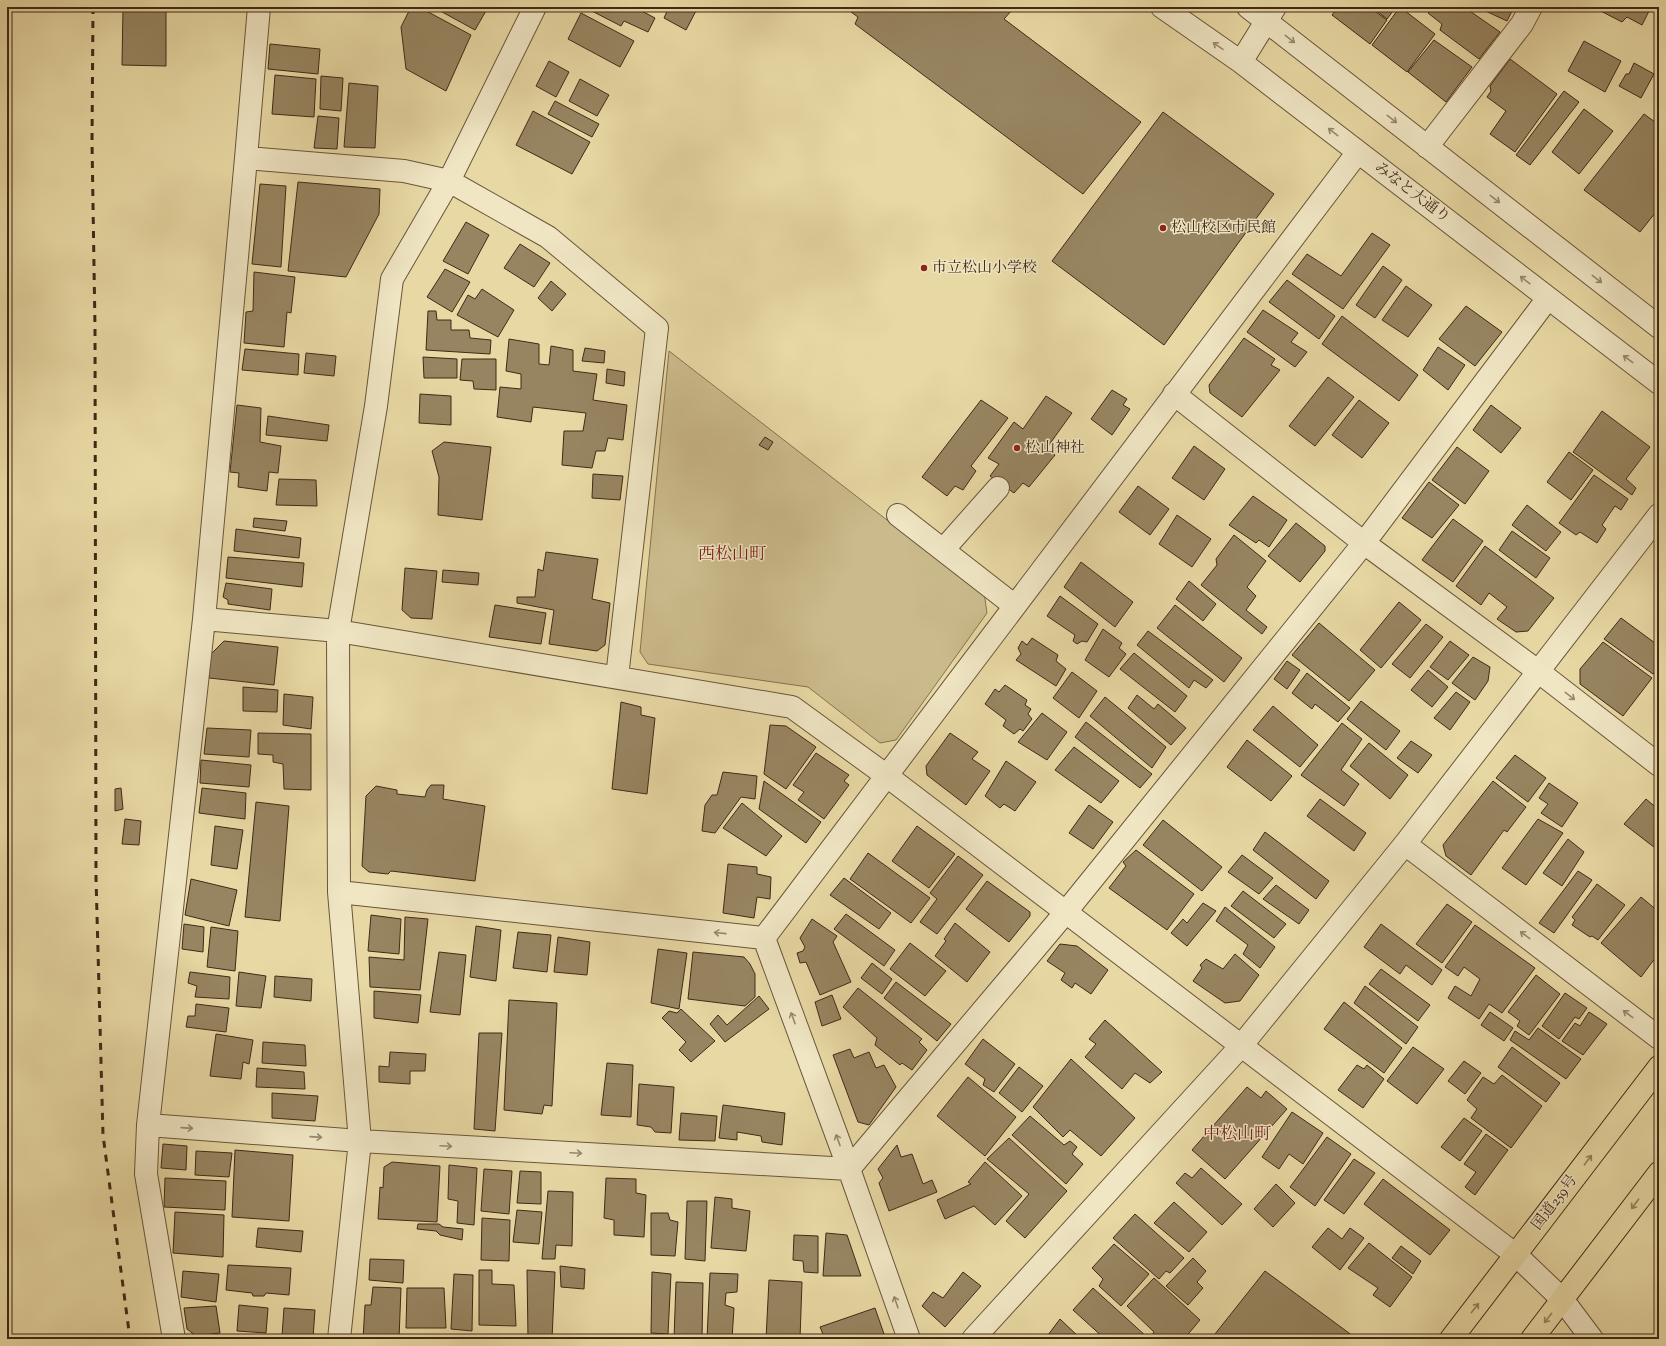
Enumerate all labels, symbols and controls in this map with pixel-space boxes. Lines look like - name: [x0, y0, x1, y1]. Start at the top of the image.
- one-way arrow: [1285, 35, 1296, 43]
- one-way arrow: [1213, 42, 1224, 50]
- one-way arrow: [1387, 115, 1398, 124]
- one-way arrow: [1328, 128, 1339, 137]
- street label: みなと大通り: [1370, 158, 1454, 228]
- one-way arrow: [1489, 195, 1500, 204]
- place label: 松山校区市民館: [1171, 218, 1276, 239]
- marker: 松山校区市民館: [1158, 223, 1168, 233]
- place label: 市立松山小学校: [932, 258, 1037, 279]
- marker: 市立松山小学校: [919, 263, 929, 273]
- one-way arrow: [1592, 275, 1603, 283]
- one-way arrow: [1519, 276, 1530, 284]
- one-way arrow: [1623, 355, 1634, 363]
- place label: 松山神社: [1025, 438, 1085, 459]
- marker: 松山神社: [1012, 443, 1022, 453]
- district label: 西松山町: [698, 543, 766, 567]
- one-way arrow: [1564, 692, 1575, 700]
- one-way arrow: [714, 929, 727, 937]
- one-way arrow: [1519, 931, 1530, 940]
- one-way arrow: [1623, 1010, 1634, 1019]
- one-way arrow: [789, 1013, 797, 1025]
- district label: 中松山町: [1203, 1123, 1271, 1147]
- one-way arrow: [180, 1124, 193, 1131]
- one-way arrow: [309, 1134, 322, 1141]
- one-way arrow: [834, 1135, 842, 1147]
- one-way arrow: [439, 1142, 452, 1149]
- one-way arrow: [569, 1150, 582, 1157]
- one-way arrow: [1584, 1155, 1592, 1166]
- street label: 国道259号: [1527, 1171, 1583, 1235]
- one-way arrow: [1631, 1198, 1640, 1209]
- one-way arrow: [892, 1296, 899, 1309]
- one-way arrow: [1471, 1303, 1480, 1314]
- one-way arrow: [1543, 1312, 1552, 1323]

